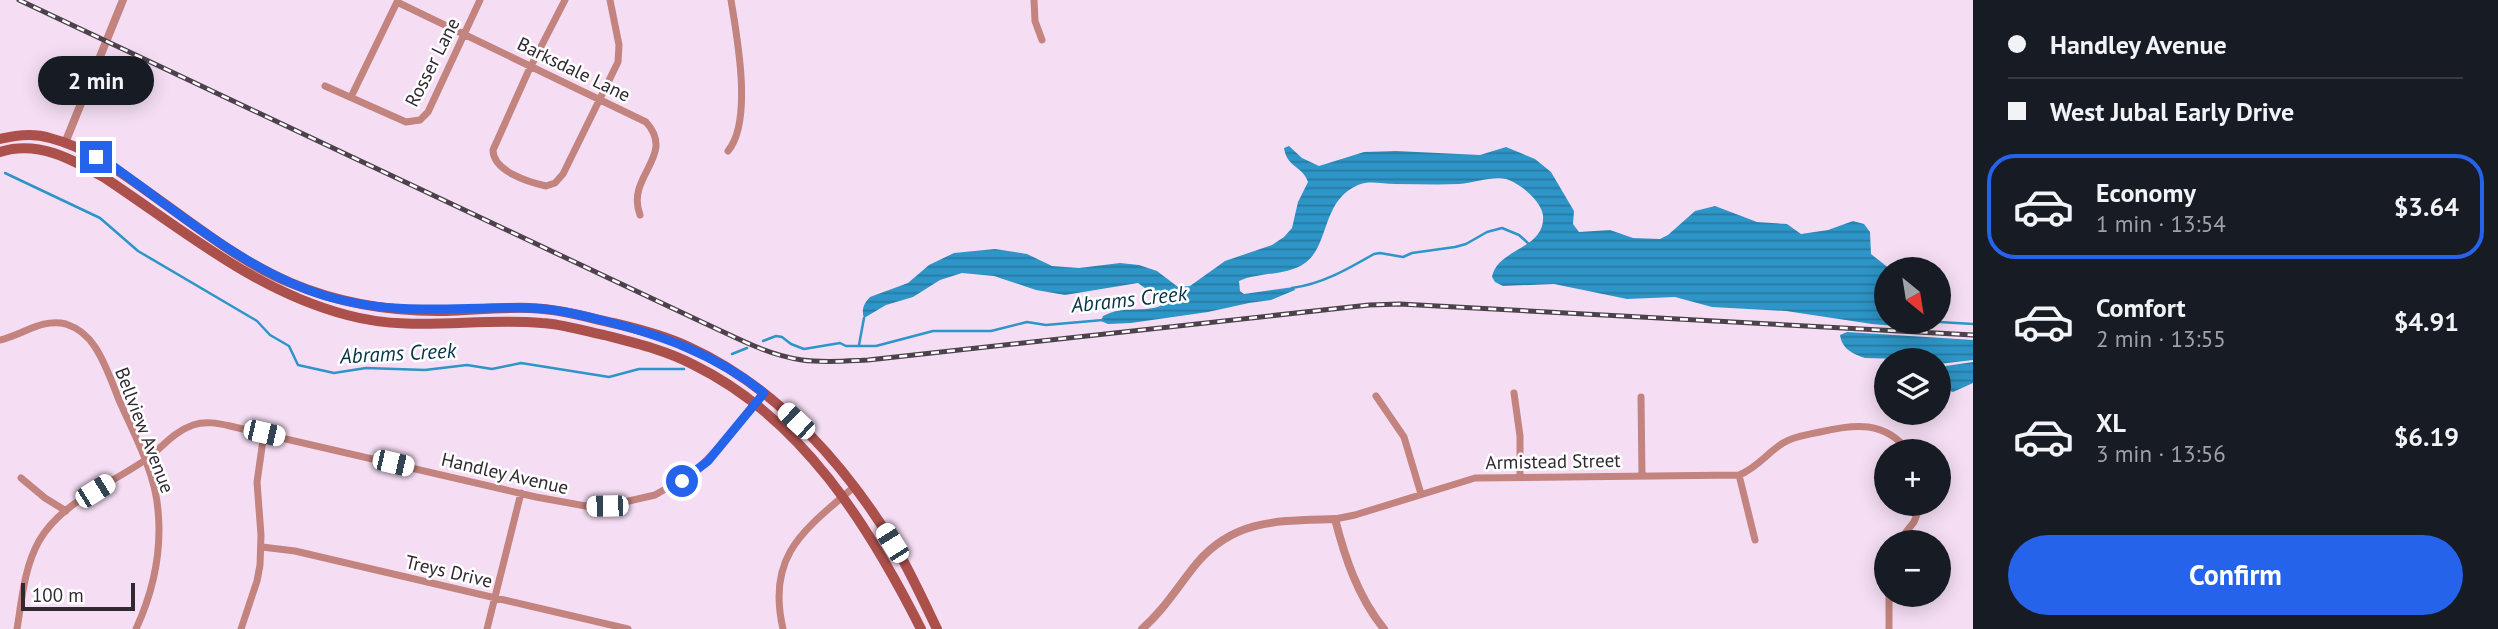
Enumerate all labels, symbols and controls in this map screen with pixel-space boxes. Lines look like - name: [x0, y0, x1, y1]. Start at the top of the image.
- street label: Rosser Lane: [399, 13, 465, 111]
- text: Handley Avenue: [2050, 28, 2227, 61]
- street label: Barksdale Lane: [513, 31, 635, 107]
- callout: 2 min: [38, 55, 154, 104]
- text: 2 min: [68, 66, 124, 95]
- text: West Jubal Early Drive: [2050, 95, 2294, 128]
- route end: [80, 141, 112, 173]
- icon: car: [2012, 175, 2075, 238]
- text: Economy: [2096, 176, 2196, 209]
- text: $3.64: [2394, 190, 2459, 223]
- text: 1 min · 13:54: [2096, 209, 2226, 238]
- north arrow: [1874, 257, 1951, 334]
- map controls: [1874, 257, 1951, 607]
- water label: Abrams Creek: [1069, 279, 1190, 319]
- icon: car: [2012, 290, 2075, 353]
- text: Comfort: [2096, 291, 2186, 324]
- text: $4.91: [2394, 305, 2459, 338]
- text: 2 min · 13:55: [2096, 324, 2226, 353]
- water label: Abrams Creek: [338, 336, 458, 370]
- button: layers: [1874, 348, 1951, 425]
- street label: Bellview Avenue: [110, 364, 180, 496]
- car: [774, 399, 819, 443]
- icon: car: [2012, 405, 2075, 468]
- text: XL: [2096, 406, 2126, 439]
- car: [242, 418, 287, 448]
- text: $6.19: [2394, 420, 2459, 453]
- button: +: [1874, 439, 1951, 516]
- text: 3 min · 13:56: [2096, 439, 2226, 468]
- street label: Handley Avenue: [439, 447, 571, 499]
- car: [371, 448, 416, 478]
- street label: Armistead Street: [1485, 448, 1621, 474]
- route start: [666, 465, 698, 497]
- car: [72, 471, 119, 511]
- car: [586, 495, 629, 517]
- car: [872, 520, 913, 566]
- button: −: [1874, 530, 1951, 607]
- button: Confirm: [2008, 535, 2463, 615]
- street label: Treys Drive: [403, 549, 495, 593]
- scale bar: [21, 580, 135, 612]
- text: 100 m: [32, 583, 84, 607]

